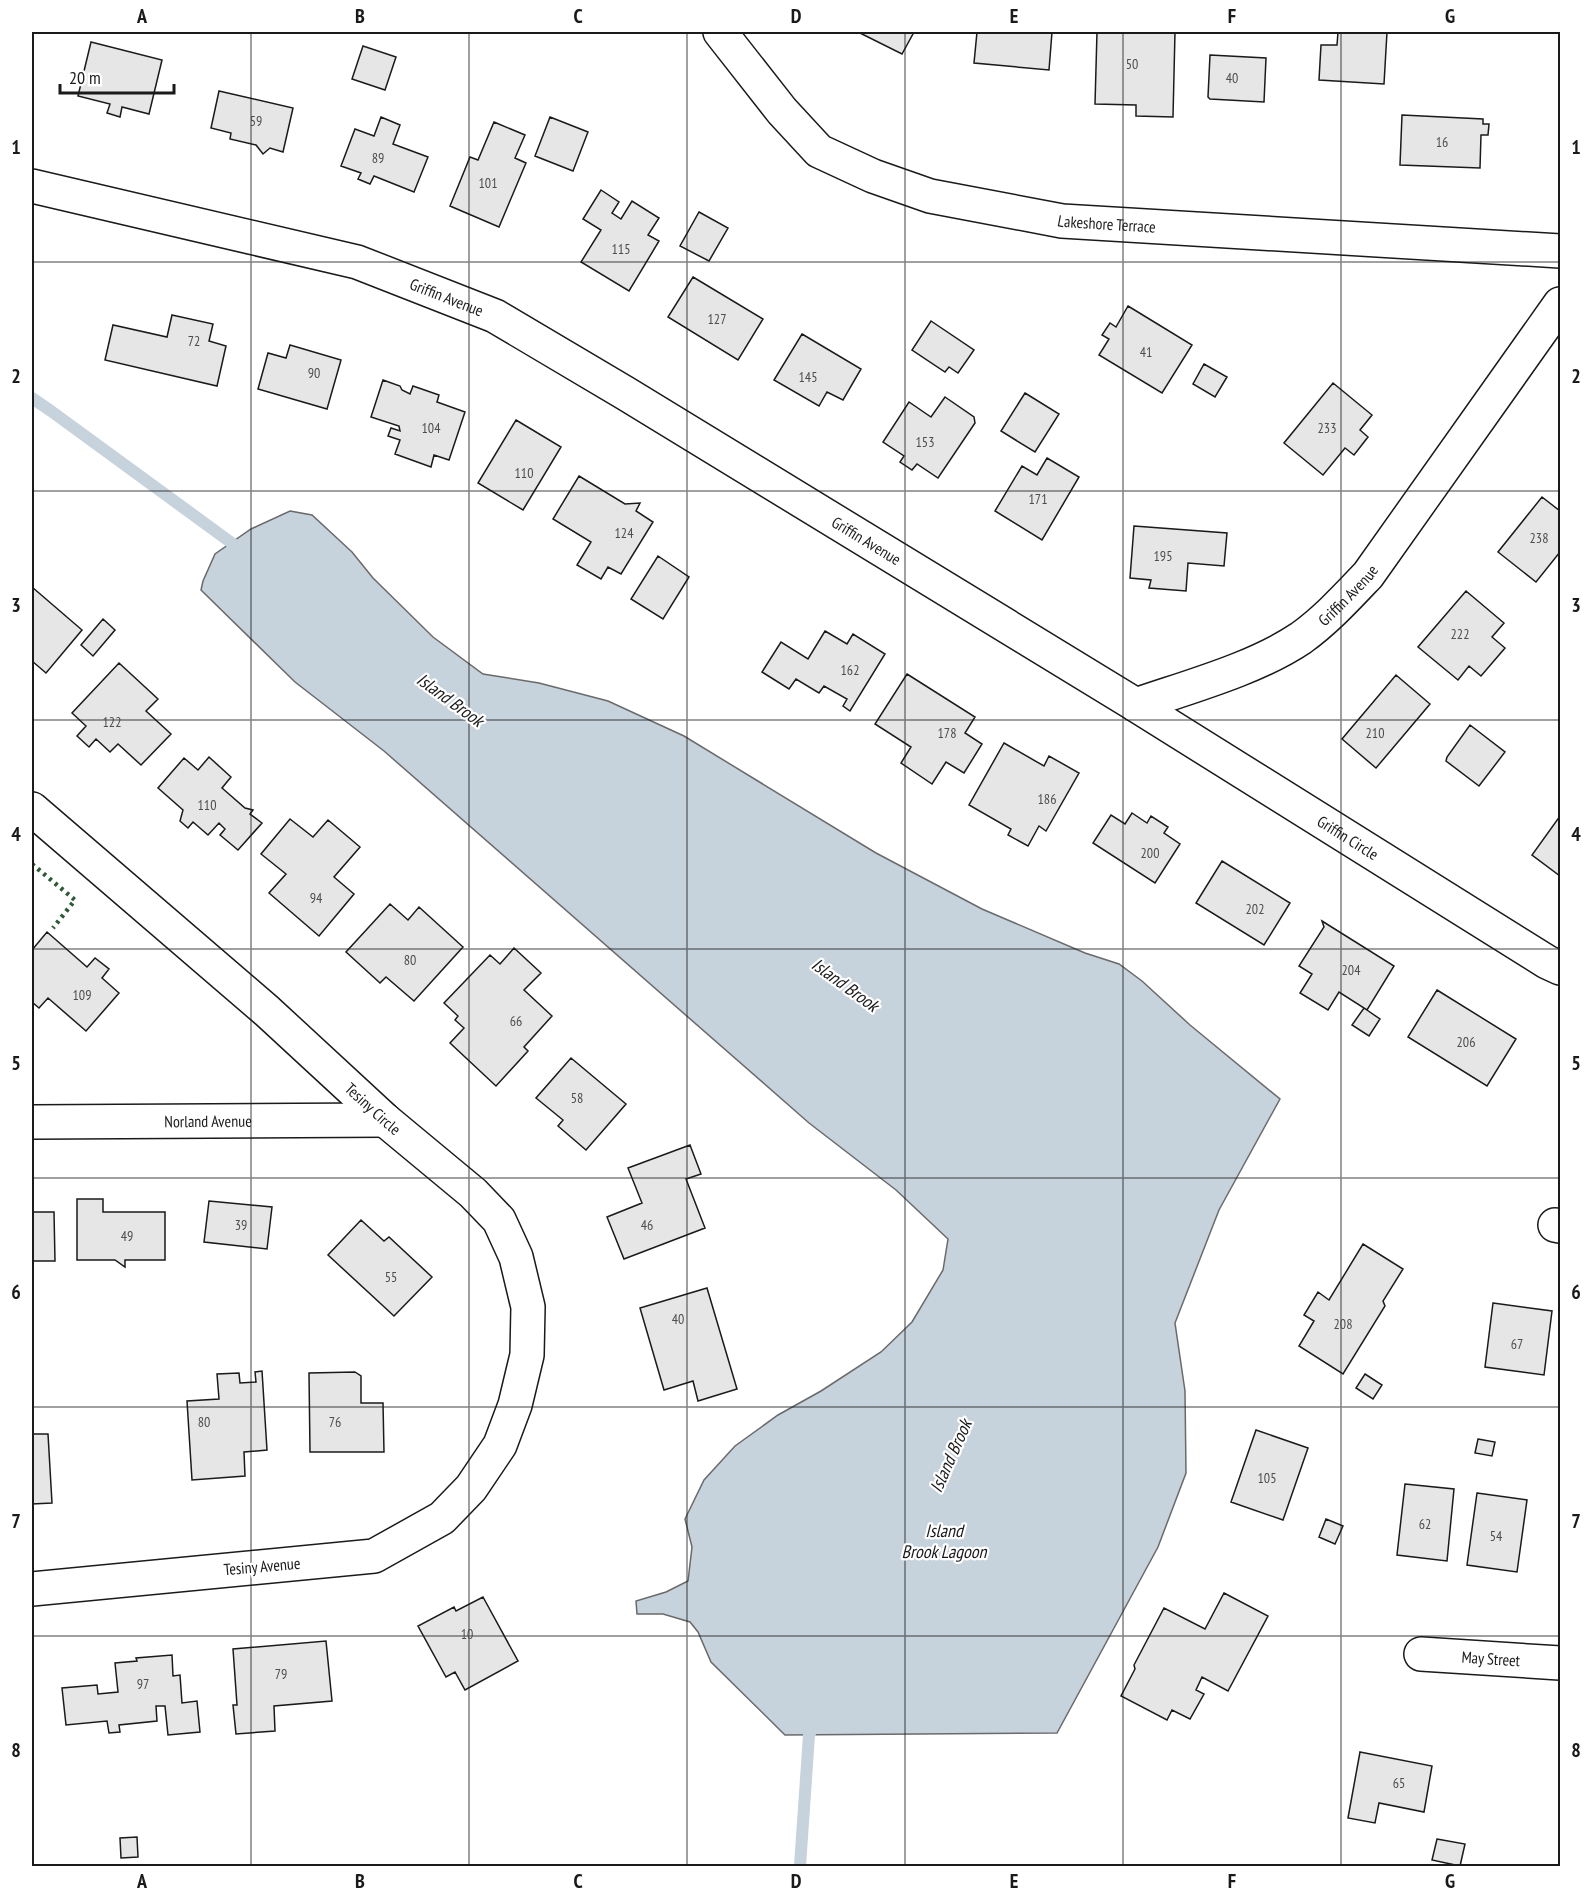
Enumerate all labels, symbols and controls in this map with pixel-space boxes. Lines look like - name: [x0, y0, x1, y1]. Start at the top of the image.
- text: A: [136, 3, 148, 29]
- text: B: [355, 3, 365, 29]
- text: C: [573, 3, 583, 29]
- text: D: [791, 3, 802, 29]
- text: E: [1010, 3, 1018, 29]
- text: F: [1228, 3, 1236, 29]
- text: G: [1445, 3, 1455, 29]
- house number: 50: [1126, 55, 1138, 73]
- scale bar: [60, 57, 174, 95]
- text: 20 m: [69, 66, 101, 89]
- house number: 40: [1226, 69, 1238, 87]
- house number: 59: [250, 112, 262, 130]
- house number: 16: [1436, 133, 1448, 151]
- text: 1: [11, 134, 21, 160]
- text: 1: [1571, 134, 1581, 160]
- house number: 89: [372, 149, 384, 167]
- house number: 101: [479, 174, 497, 192]
- street label: Lakeshore Terrace: [1056, 210, 1156, 237]
- house number: 115: [612, 240, 630, 258]
- street label: Griffin Avenue: [407, 274, 486, 320]
- house number: 127: [708, 310, 726, 328]
- house number: 72: [188, 332, 200, 350]
- house number: 41: [1140, 343, 1152, 361]
- text: 2: [11, 363, 21, 389]
- text: 2: [1571, 363, 1581, 389]
- house number: 90: [308, 364, 320, 382]
- house number: 145: [799, 368, 817, 386]
- house number: 104: [422, 419, 441, 437]
- house number: 233: [1318, 419, 1336, 437]
- house number: 153: [916, 433, 934, 451]
- house number: 110: [515, 464, 533, 482]
- house number: 171: [1029, 490, 1047, 508]
- street label: Griffin Avenue: [828, 512, 905, 569]
- house number: 124: [615, 524, 634, 542]
- house number: 238: [1530, 529, 1548, 547]
- house number: 195: [1154, 547, 1172, 565]
- street label: Griffin Avenue: [1314, 561, 1382, 630]
- text: 3: [11, 592, 21, 618]
- text: 3: [1571, 592, 1581, 618]
- house number: 222: [1451, 625, 1469, 643]
- house number: 162: [841, 661, 859, 679]
- water label: Island Brook: [412, 668, 490, 733]
- house number: 122: [103, 713, 121, 731]
- house number: 178: [938, 724, 956, 742]
- house number: 210: [1366, 724, 1384, 742]
- house number: 186: [1038, 790, 1056, 808]
- house number: 110: [198, 796, 216, 814]
- street label: Griffin Circle: [1314, 811, 1382, 864]
- text: 4: [11, 821, 21, 847]
- text: 4: [1571, 821, 1581, 847]
- house number: 200: [1141, 844, 1159, 862]
- house number: 94: [310, 889, 323, 907]
- house number: 202: [1246, 900, 1264, 918]
- house number: 80: [404, 951, 416, 969]
- water label: Island Brook: [807, 953, 885, 1018]
- house number: 204: [1342, 961, 1361, 979]
- house number: 109: [73, 986, 91, 1004]
- house number: 66: [510, 1012, 522, 1030]
- house number: 206: [1457, 1033, 1475, 1051]
- text: 5: [11, 1050, 21, 1076]
- text: 5: [1571, 1050, 1581, 1076]
- street label: Tesiny Circle: [341, 1078, 405, 1139]
- house number: 58: [571, 1089, 583, 1107]
- street label: Norland Avenue: [164, 1111, 252, 1131]
- house number: 39: [235, 1216, 247, 1234]
- house number: 46: [641, 1216, 653, 1234]
- house number: 49: [121, 1227, 133, 1245]
- house number: 55: [385, 1268, 397, 1286]
- text: 6: [11, 1279, 21, 1305]
- text: 6: [1571, 1279, 1581, 1305]
- house number: 40: [672, 1310, 684, 1328]
- house number: 208: [1334, 1315, 1352, 1333]
- house number: 67: [1511, 1335, 1523, 1353]
- house number: 80: [198, 1413, 210, 1431]
- house number: 76: [329, 1413, 341, 1431]
- water label: Island Brook: [924, 1414, 978, 1496]
- house number: 105: [1258, 1469, 1276, 1487]
- text: 7: [11, 1508, 21, 1534]
- text: 7: [1571, 1508, 1581, 1534]
- house number: 62: [1419, 1515, 1431, 1533]
- water label: Island Brook Lagoon: [902, 1519, 988, 1563]
- house number: 54: [1490, 1527, 1503, 1545]
- street label: Tesiny Avenue: [223, 1553, 301, 1579]
- house number: 10: [461, 1625, 473, 1643]
- street label: May Street: [1461, 1647, 1521, 1670]
- house number: 79: [275, 1665, 287, 1683]
- house number: 97: [137, 1675, 149, 1693]
- text: 8: [11, 1737, 21, 1763]
- text: 8: [1571, 1737, 1581, 1763]
- house number: 65: [1393, 1774, 1405, 1792]
- text: A: [136, 1868, 148, 1894]
- text: B: [355, 1868, 365, 1894]
- text: C: [573, 1868, 583, 1894]
- text: D: [791, 1868, 802, 1894]
- text: E: [1010, 1868, 1018, 1894]
- text: F: [1228, 1868, 1236, 1894]
- text: G: [1445, 1868, 1455, 1894]

